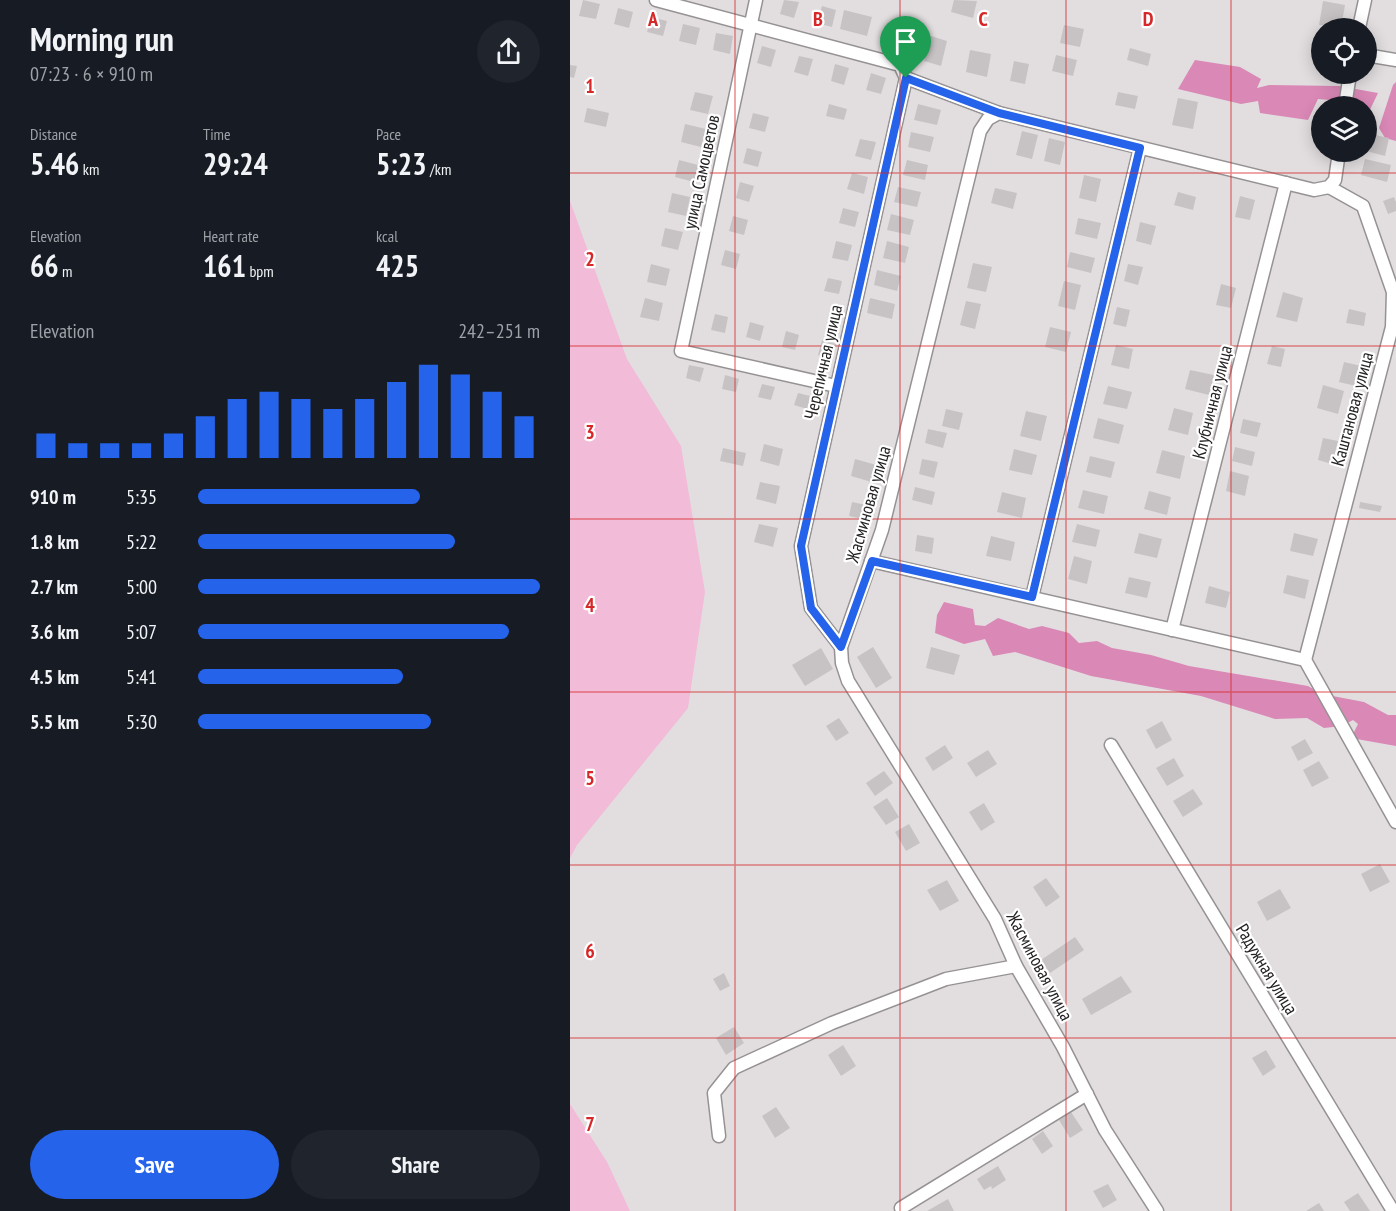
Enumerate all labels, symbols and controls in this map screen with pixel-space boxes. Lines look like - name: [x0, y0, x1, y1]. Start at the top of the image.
- text: A: [647, 6, 659, 32]
- text: B: [813, 6, 823, 32]
- text: C: [978, 6, 988, 32]
- text: D: [1143, 6, 1154, 32]
- pin: [880, 16, 931, 78]
- text: Morning run: [30, 17, 174, 60]
- map controls: [1311, 18, 1377, 162]
- button: locate: [1311, 18, 1377, 84]
- button: share: [477, 20, 540, 83]
- icon: arrive: [889, 25, 922, 58]
- text: 07:23 · 6 × 910 m: [30, 61, 153, 87]
- text: 1: [585, 73, 595, 99]
- button: layers: [1311, 96, 1377, 162]
- street label: улица Самоцветов: [678, 113, 724, 231]
- text: Distance: [30, 124, 77, 144]
- text: Time: [203, 124, 231, 144]
- text: Pace: [376, 124, 401, 144]
- text: 5.46: [30, 144, 79, 183]
- text: 29:24: [203, 144, 268, 183]
- text: 5:23: [376, 144, 427, 183]
- text: km: [79, 159, 99, 179]
- text: /km: [427, 159, 451, 179]
- text: Elevation: [30, 226, 81, 246]
- text: Heart rate: [203, 226, 259, 246]
- text: kcal: [376, 226, 398, 246]
- text: 66: [30, 246, 59, 285]
- text: 161: [203, 246, 246, 285]
- text: 425: [376, 246, 419, 285]
- text: 2: [585, 246, 595, 272]
- text: m: [59, 261, 73, 281]
- text: bpm: [246, 261, 274, 281]
- street label: Черепичная улица: [799, 302, 847, 422]
- text: Elevation: [30, 318, 94, 344]
- text: 242–251 m: [458, 318, 540, 344]
- street label: Клубничная улица: [1187, 343, 1237, 461]
- street label: Каштановая улица: [1326, 349, 1378, 469]
- text: 3: [585, 419, 595, 445]
- street label: Жасминовая улица: [840, 443, 896, 566]
- text: 910 m: [30, 484, 76, 510]
- text: 5:35: [126, 484, 157, 510]
- text: 1.8 km: [30, 529, 79, 555]
- text: 5:22: [126, 529, 157, 555]
- text: 2.7 km: [30, 574, 78, 600]
- text: 5:00: [126, 574, 157, 600]
- text: 4: [585, 592, 595, 618]
- text: 3.6 km: [30, 619, 79, 645]
- text: 5:07: [126, 619, 157, 645]
- text: 4.5 km: [30, 664, 79, 690]
- text: 5:41: [126, 664, 157, 690]
- text: 5.5 km: [30, 709, 79, 735]
- text: 5:30: [126, 709, 157, 735]
- text: 5: [585, 765, 595, 791]
- street label: Жасминовая улица: [1001, 907, 1078, 1025]
- street label: Радужная улица: [1231, 919, 1303, 1019]
- text: 6: [585, 938, 595, 964]
- text: 7: [585, 1111, 595, 1137]
- button: Save: [30, 1130, 279, 1199]
- button: Share: [291, 1130, 540, 1199]

